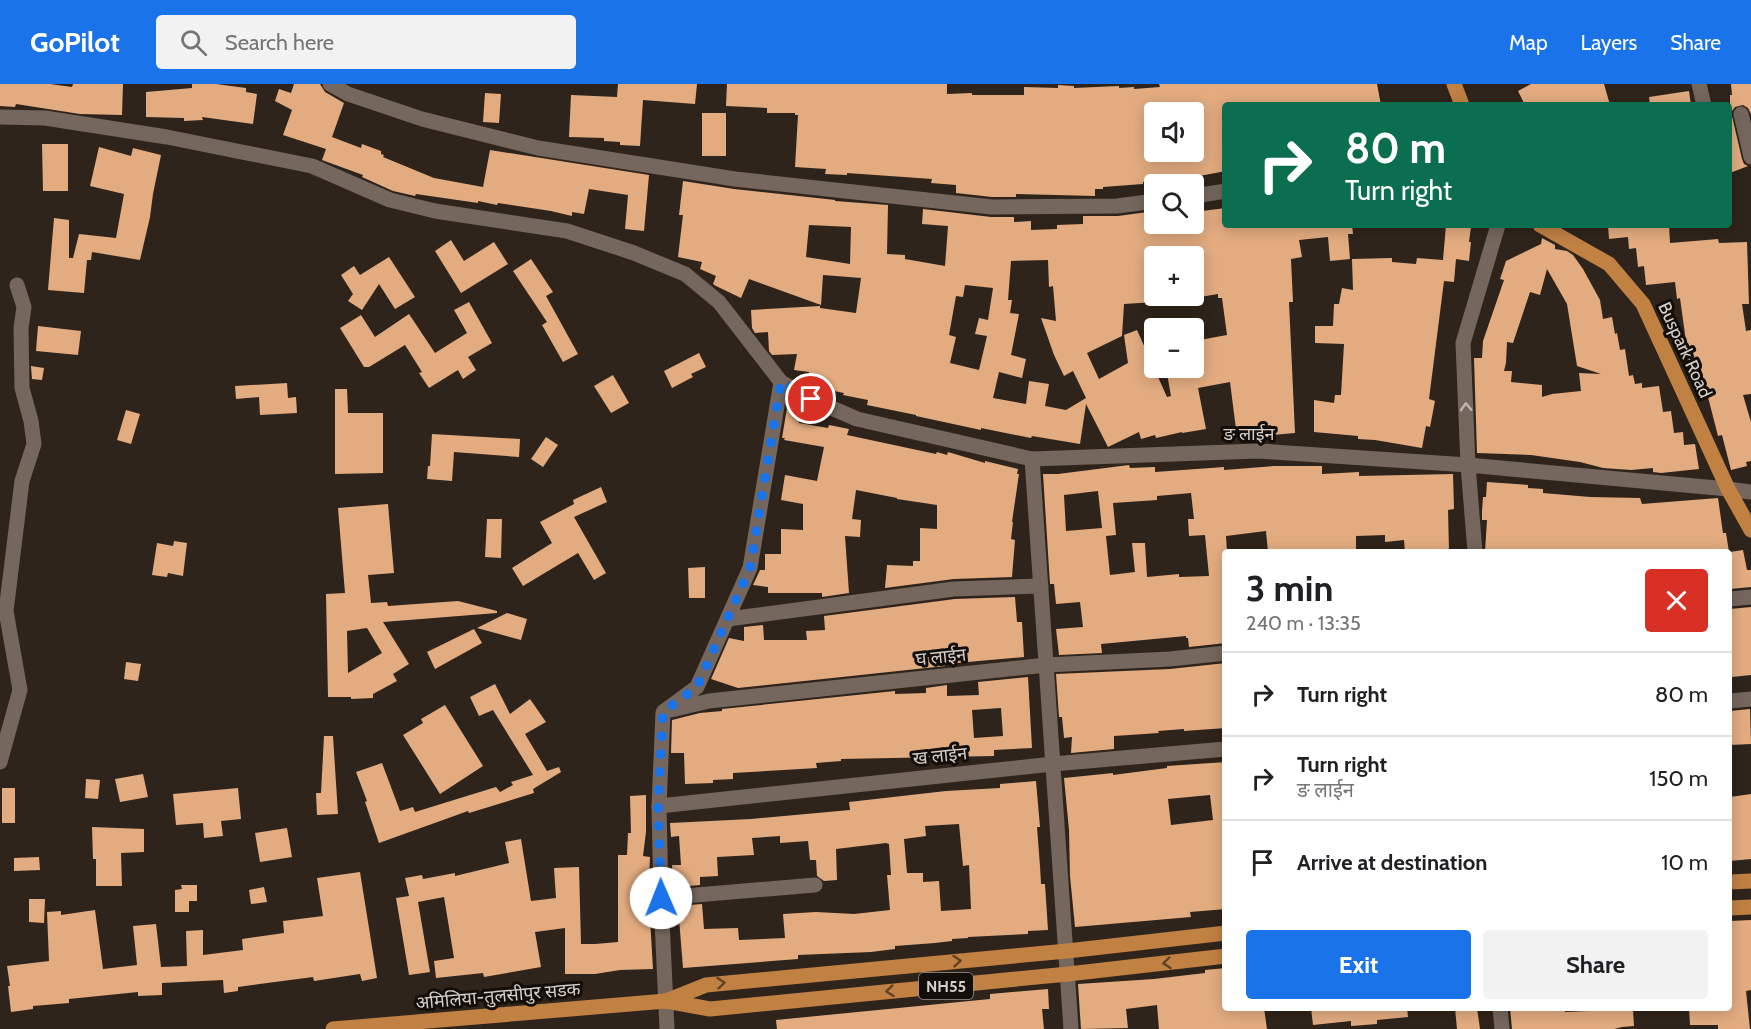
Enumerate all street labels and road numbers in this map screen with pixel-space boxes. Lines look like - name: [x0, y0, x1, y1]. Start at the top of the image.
- street label: Buspark Road: [1653, 299, 1717, 401]
- street label: ङ लाईन: [1222, 423, 1276, 445]
- street label: घ लाईन: [915, 643, 968, 671]
- street label: ख लाईन: [912, 742, 969, 770]
- road number: NH55: [919, 973, 973, 999]
- street label: अमिलिया-तुलसीपुर सडक: [415, 978, 583, 1015]

